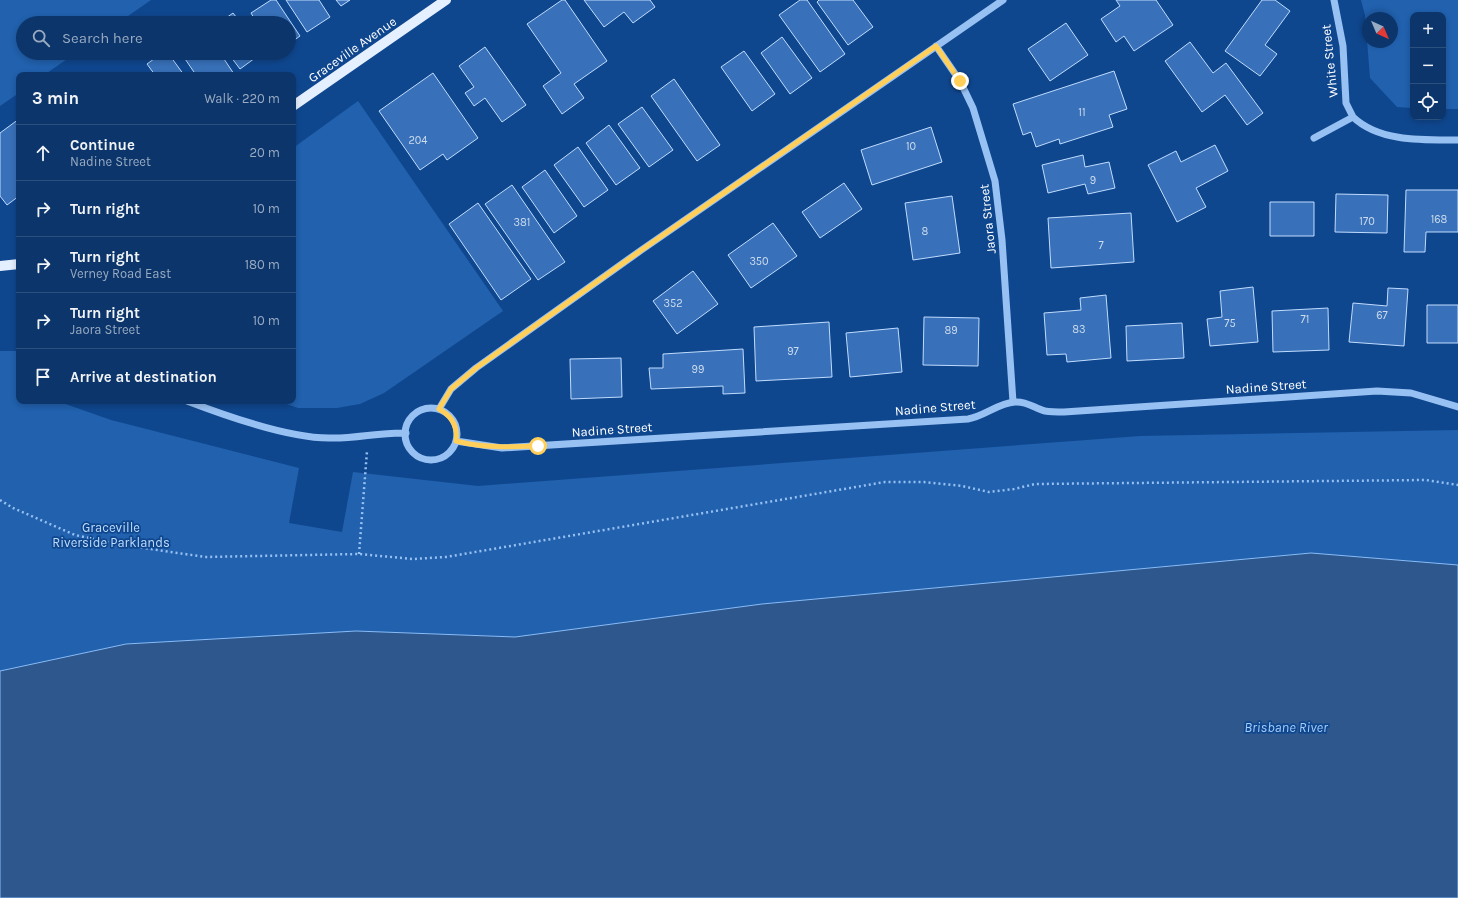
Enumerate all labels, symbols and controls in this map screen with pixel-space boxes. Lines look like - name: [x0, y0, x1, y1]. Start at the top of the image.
- north arrow: [1362, 12, 1398, 48]
- map controls: [1410, 12, 1446, 120]
- button: +: [1410, 12, 1446, 48]
- street label: Graceville Avenue: [305, 13, 399, 85]
- search box: [16, 16, 296, 60]
- street label: White Street: [1318, 23, 1341, 98]
- icon: search: [30, 27, 52, 49]
- text: Search here: [62, 29, 143, 47]
- button: −: [1410, 48, 1446, 84]
- route end: [951, 72, 969, 90]
- button: locate: [1410, 84, 1446, 120]
- text: 3 min: [32, 88, 79, 108]
- text: Walk · 220 m: [204, 91, 280, 106]
- house number: 11: [1078, 106, 1086, 119]
- house number: 204: [408, 134, 428, 147]
- text: Continue: [70, 136, 135, 154]
- house number: 10: [906, 140, 916, 153]
- icon: ahead: [32, 142, 54, 164]
- text: 20 m: [250, 145, 280, 160]
- text: Nadine Street: [70, 154, 151, 169]
- house number: 9: [1090, 174, 1096, 187]
- street label: Jaora Street: [976, 183, 999, 255]
- icon: right: [32, 198, 54, 220]
- text: Turn right: [70, 200, 140, 218]
- text: 10 m: [253, 201, 280, 216]
- house number: 168: [1431, 213, 1448, 226]
- house number: 170: [1359, 215, 1375, 228]
- house number: 381: [514, 216, 530, 229]
- house number: 8: [922, 225, 929, 238]
- house number: 7: [1098, 239, 1104, 252]
- text: Turn right: [70, 248, 140, 266]
- icon: right: [32, 254, 54, 276]
- house number: 350: [749, 255, 769, 268]
- text: 180 m: [245, 257, 280, 272]
- text: Verney Road East: [70, 266, 171, 281]
- house number: 352: [663, 297, 683, 310]
- text: Turn right: [70, 304, 140, 322]
- house number: 67: [1376, 309, 1388, 322]
- icon: right: [32, 310, 54, 332]
- text: 10 m: [253, 313, 280, 328]
- house number: 71: [1301, 313, 1309, 326]
- house number: 75: [1224, 317, 1236, 330]
- text: Jaora Street: [70, 322, 140, 337]
- house number: 83: [1072, 323, 1086, 336]
- house number: 89: [944, 324, 958, 337]
- house number: 97: [787, 345, 799, 358]
- house number: 99: [692, 363, 704, 376]
- icon: arrive: [32, 366, 54, 388]
- text: Arrive at destination: [70, 368, 217, 386]
- street label: Nadine Street: [1225, 376, 1307, 397]
- street label: Nadine Street: [894, 396, 976, 418]
- street label: Nadine Street: [571, 419, 653, 440]
- route start: [529, 437, 547, 455]
- park label: Graceville Riverside Parklands: [52, 520, 170, 550]
- water label: Brisbane River: [1244, 719, 1329, 736]

